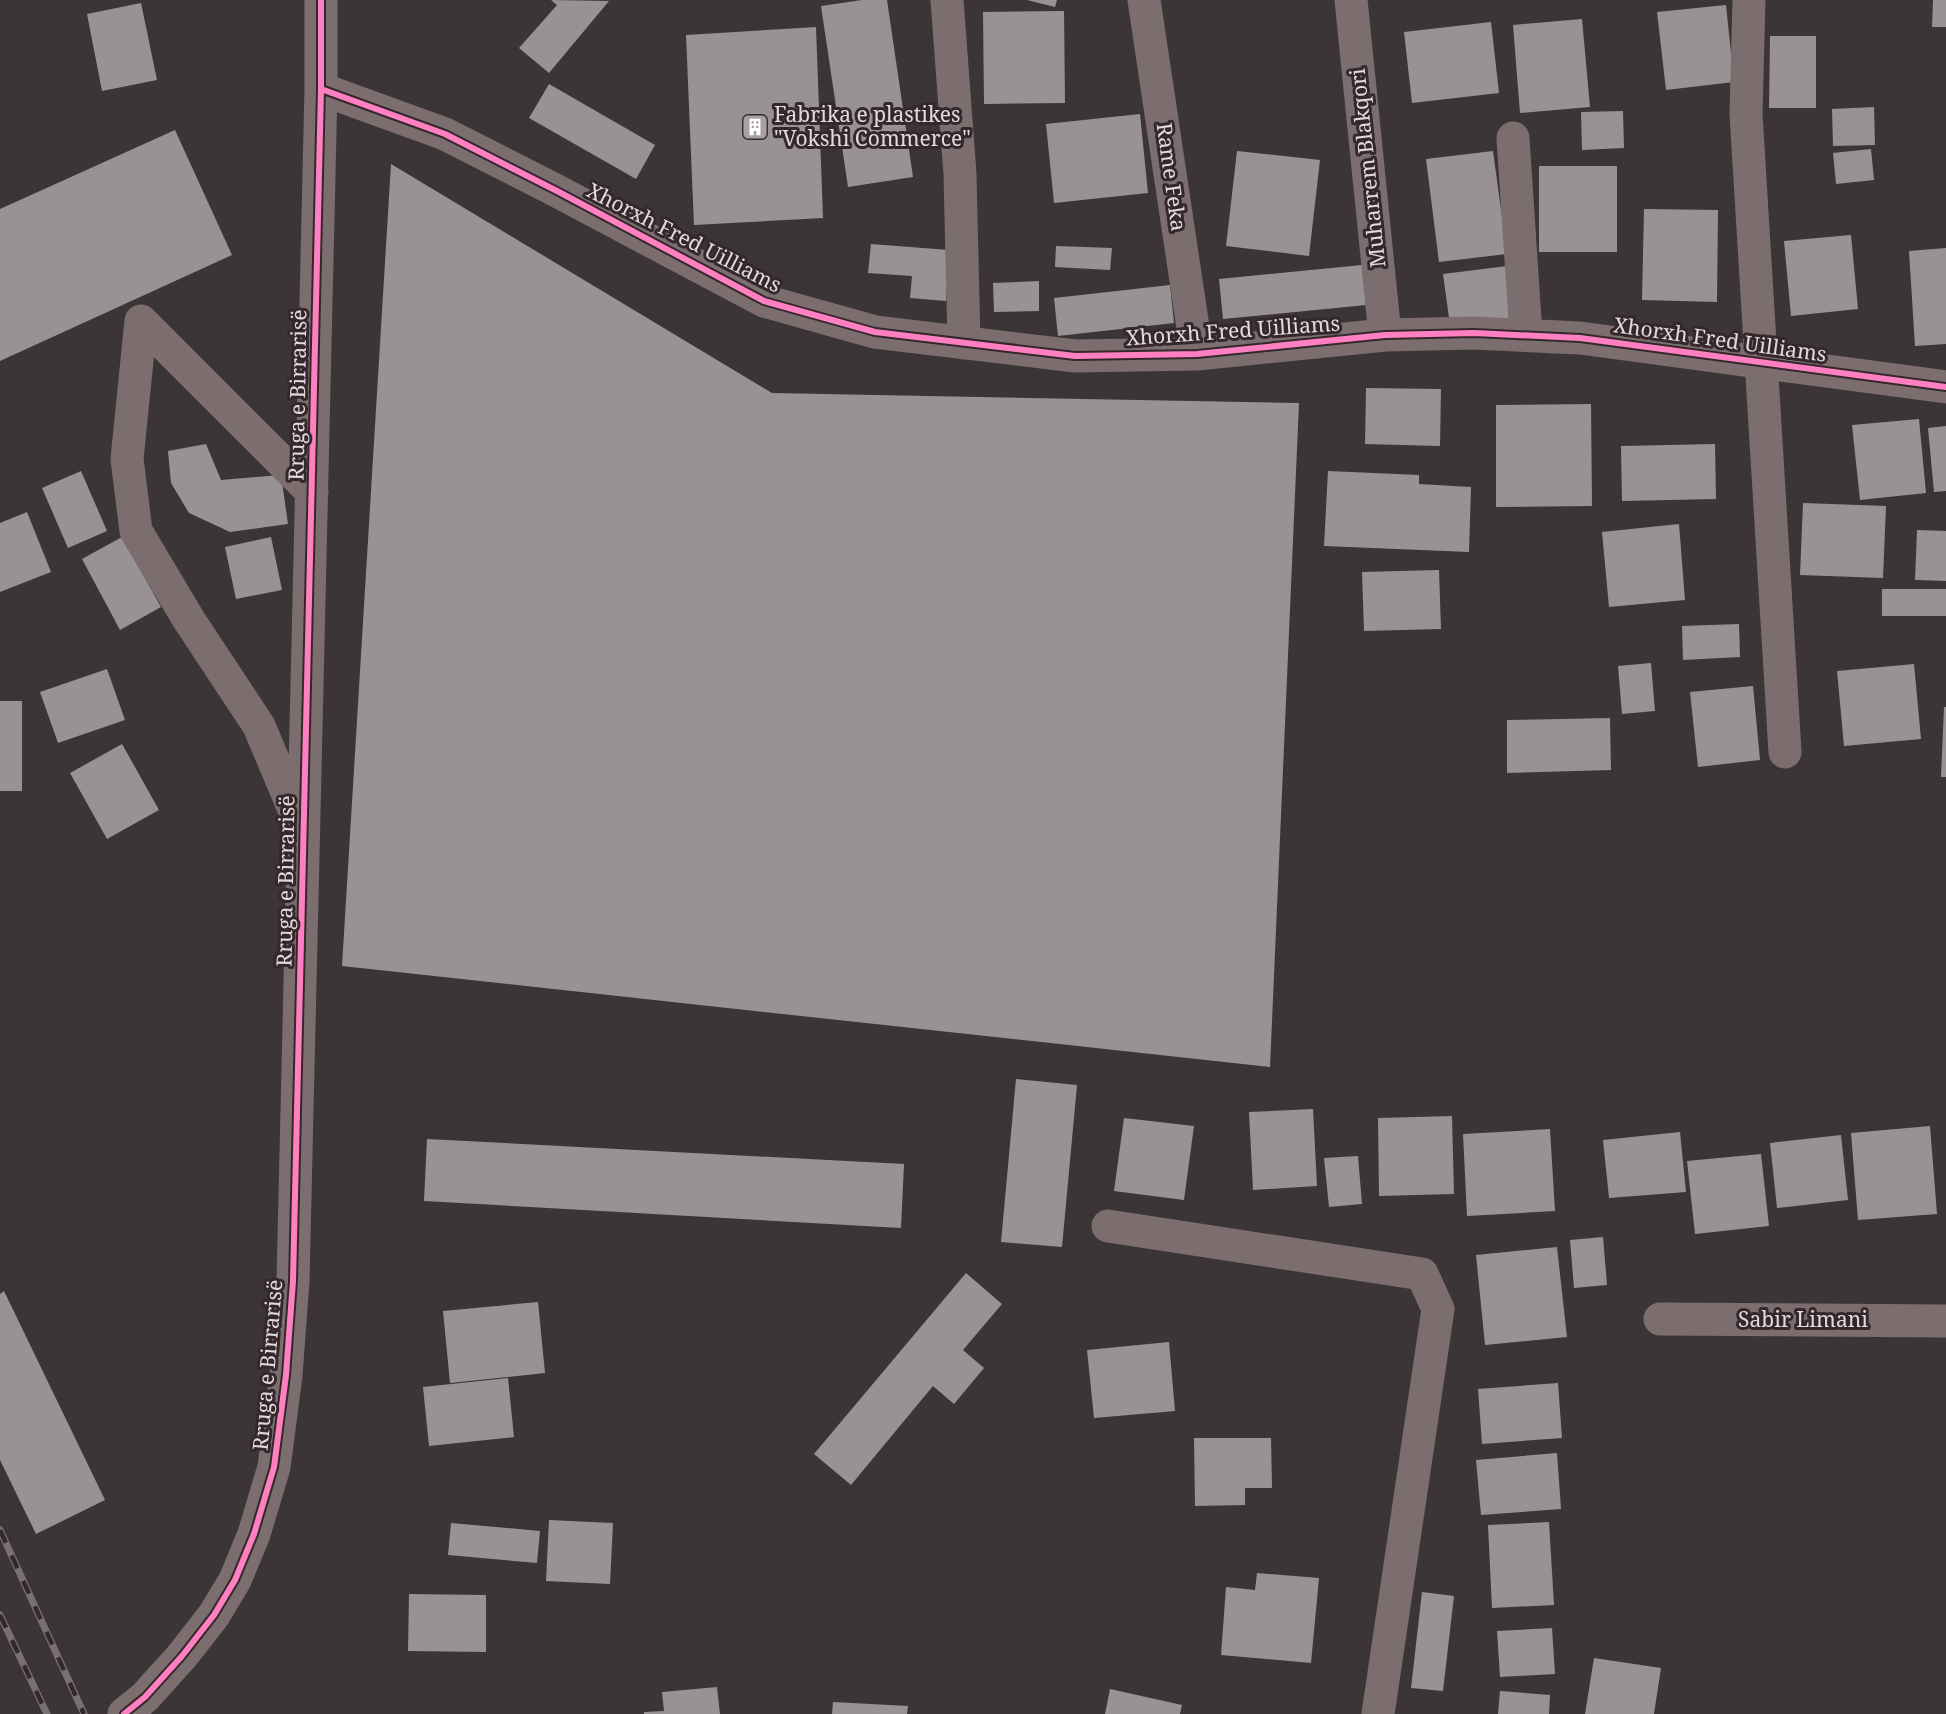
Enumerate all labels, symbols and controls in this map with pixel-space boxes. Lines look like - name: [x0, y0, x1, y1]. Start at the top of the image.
- street label: Muharrem Blakqori: [1343, 67, 1391, 269]
- place label: Fabrika e plastikes "Vokshi Commerce": [774, 100, 971, 152]
- building icon: Fabrika e plastikes "Vokshi Commerce": [740, 112, 770, 142]
- street label: Rame Feka: [1151, 121, 1193, 233]
- street label: Xhorxh Fred Uilliams: [582, 176, 786, 298]
- street label: Rruga e Birrarisë: [282, 309, 312, 481]
- street label: Xhorxh Fred Uilliams: [1125, 309, 1341, 351]
- street label: Xhorxh Fred Uilliams: [1612, 310, 1828, 368]
- street label: Rruga e Birrarisë: [270, 795, 300, 967]
- street label: Rruga e Birrarisë: [246, 1278, 288, 1451]
- street label: Sabir Limani: [1738, 1305, 1868, 1333]

